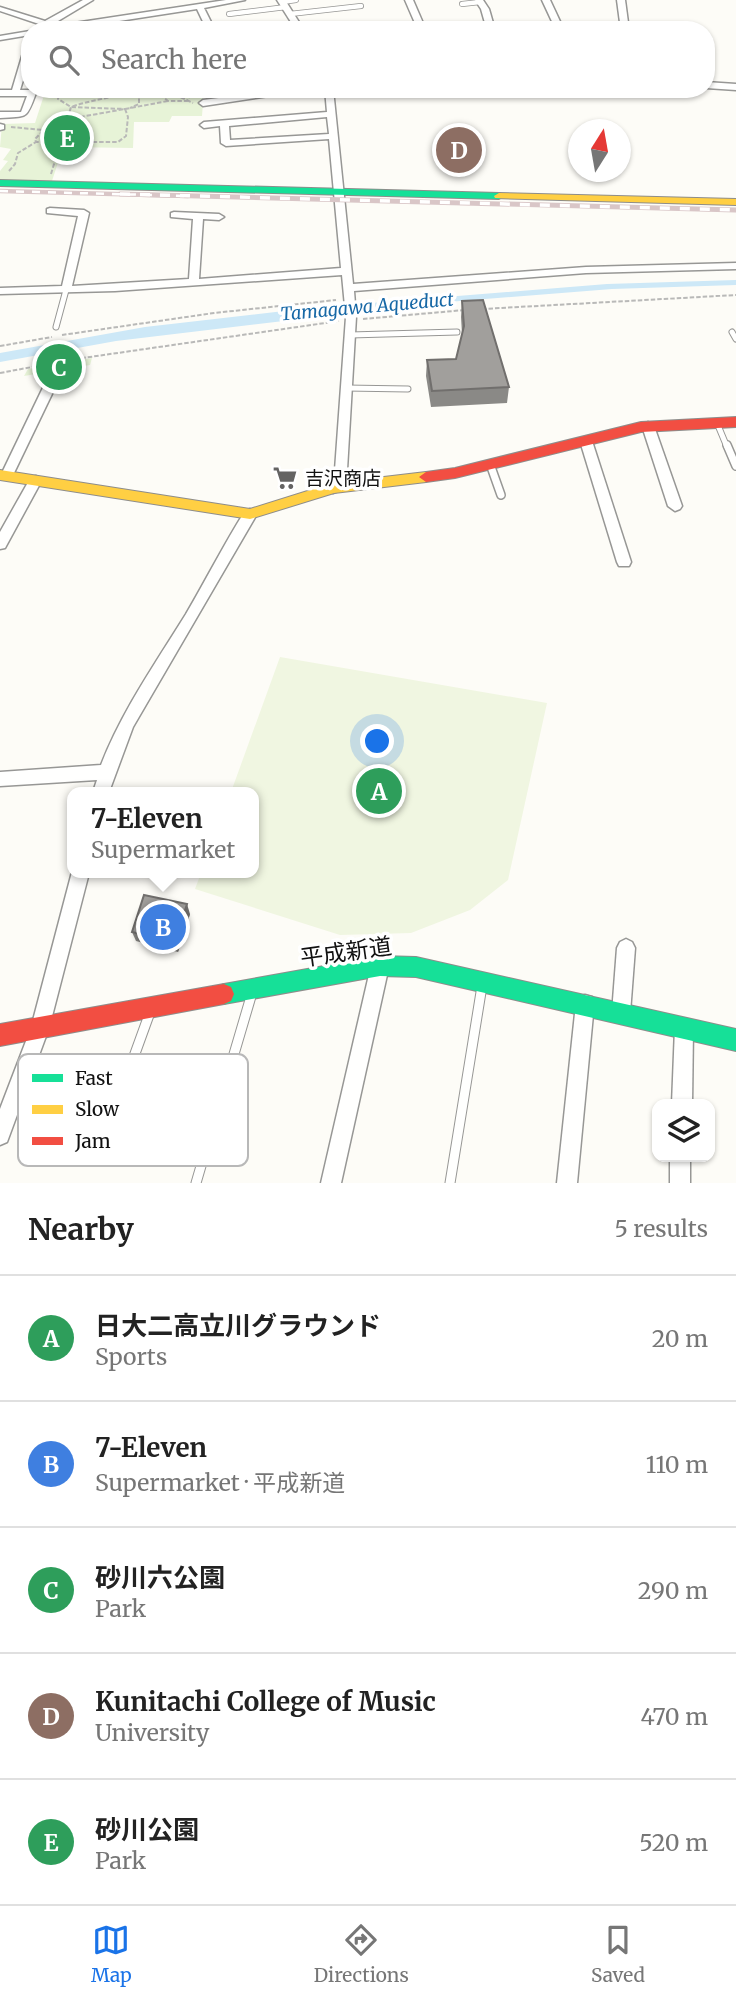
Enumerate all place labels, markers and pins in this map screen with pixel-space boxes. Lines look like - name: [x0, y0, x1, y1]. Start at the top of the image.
- pin: E: [44, 112, 90, 164]
- pin: D: [436, 124, 482, 176]
- pin: C: [36, 341, 82, 393]
- supermarket icon: 吉沢商店: [271, 464, 299, 492]
- place label: 吉沢商店: [305, 466, 381, 490]
- pin: A: [356, 765, 402, 817]
- pin: B: [140, 901, 186, 953]

